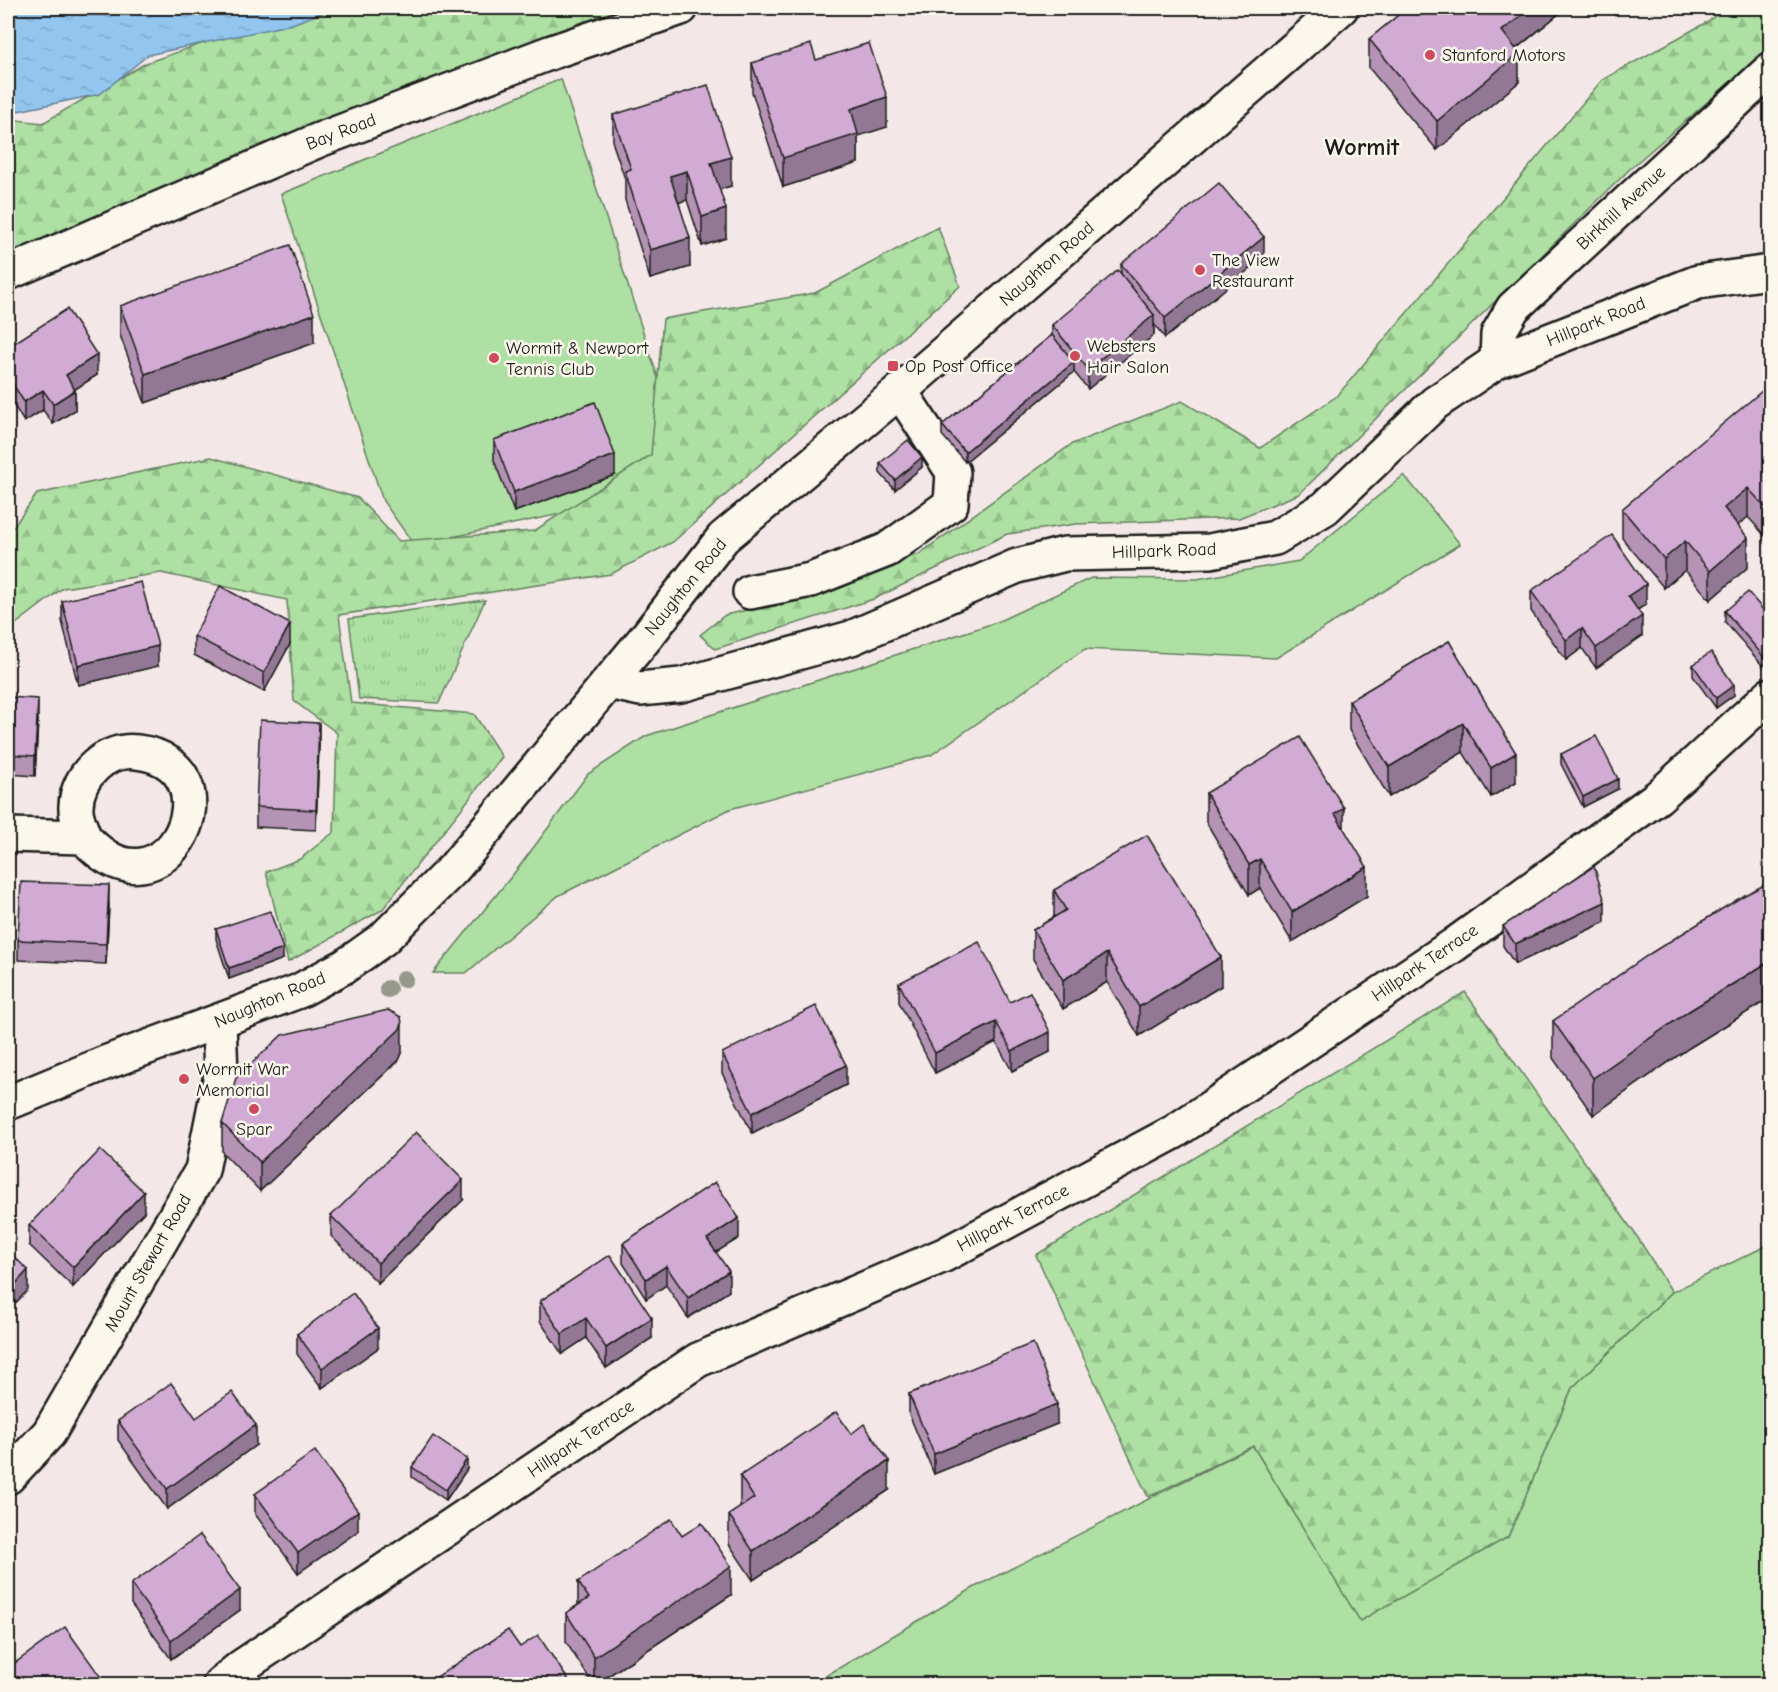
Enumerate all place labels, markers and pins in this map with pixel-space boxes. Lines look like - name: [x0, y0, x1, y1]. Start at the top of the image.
- place label: Stanford Motors: [1442, 45, 1565, 66]
- marker: Stanford Motors: [1423, 48, 1437, 62]
- place label: The View Restaurant: [1212, 250, 1294, 292]
- marker: The View Restaurant: [1193, 263, 1207, 277]
- place label: Websters Hair Salon: [1087, 336, 1169, 378]
- place label: Wormit & Newport Tennis Club: [506, 338, 649, 380]
- marker: Websters Hair Salon: [1068, 349, 1082, 363]
- marker: Wormit & Newport Tennis Club: [487, 351, 501, 365]
- place label: Op Post Office: [905, 356, 1013, 377]
- marker: Op Post Office: [886, 359, 900, 373]
- place label: Wormit War Memorial: [196, 1059, 289, 1101]
- marker: Wormit War Memorial: [177, 1072, 191, 1086]
- marker: Spar: [247, 1102, 261, 1116]
- place label: Spar: [236, 1119, 273, 1140]

